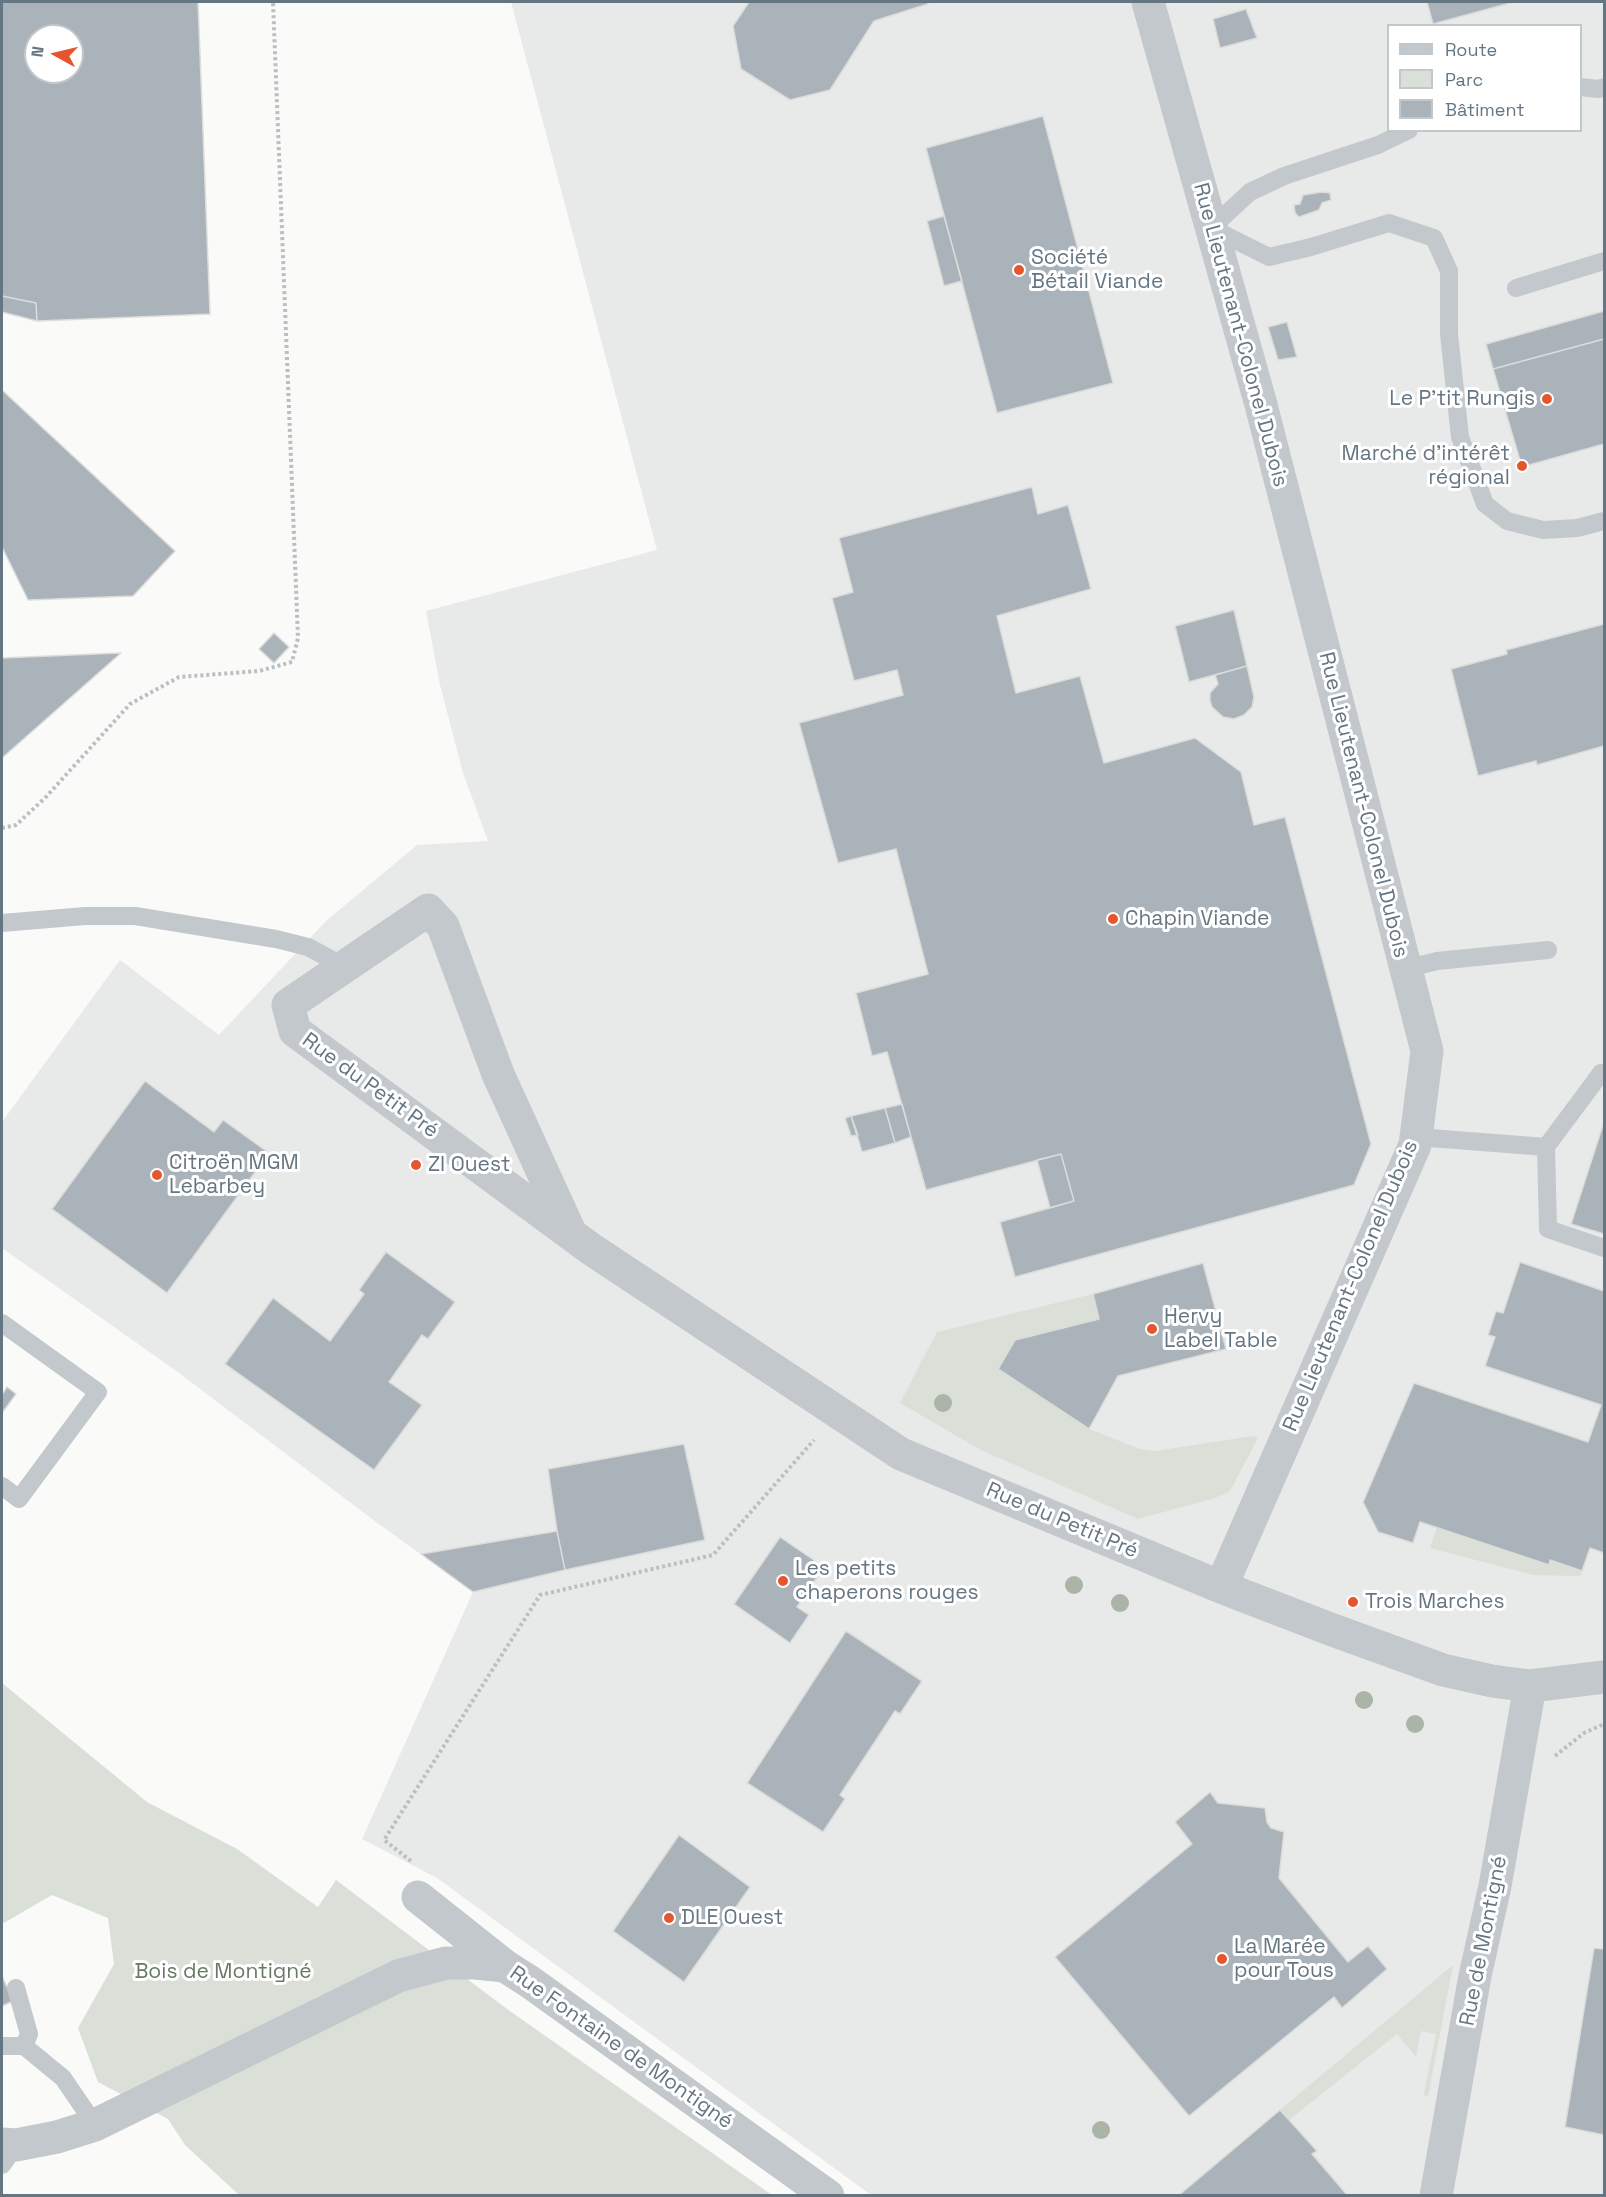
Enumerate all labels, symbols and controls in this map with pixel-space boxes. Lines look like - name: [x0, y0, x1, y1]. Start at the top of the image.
- north arrow: [24, 24, 84, 84]
- legend: [1387, 24, 1582, 132]
- text: Route: [1445, 38, 1497, 61]
- text: N: [27, 45, 49, 58]
- text: Parc: [1445, 68, 1483, 91]
- text: Bâtiment: [1445, 98, 1525, 121]
- street label: Rue Lieutenant-Colonel Dubois: [1187, 180, 1293, 490]
- place label: Société Bétail Viande: [1031, 245, 1163, 295]
- marker: Société Bétail Viande: [1012, 263, 1026, 277]
- place label: Le P'tit Rungis: [1389, 386, 1535, 412]
- marker: Le P'tit Rungis: [1540, 392, 1554, 406]
- place label: Marché d'intérêt régional: [1342, 441, 1510, 491]
- marker: Marché d'intérêt régional: [1515, 459, 1529, 473]
- street label: Rue Lieutenant-Colonel Dubois: [1313, 650, 1413, 960]
- place label: Chapin Viande: [1125, 906, 1269, 932]
- marker: Chapin Viande: [1106, 912, 1120, 926]
- street label: Rue du Petit Pré: [297, 1028, 443, 1144]
- street label: Rue Lieutenant-Colonel Dubois: [1278, 1137, 1424, 1435]
- place label: Citroën MGM Lebarbey: [169, 1150, 299, 1200]
- place label: ZI Ouest: [428, 1152, 510, 1178]
- marker: ZI Ouest: [409, 1158, 423, 1172]
- marker: Citroën MGM Lebarbey: [150, 1168, 164, 1182]
- place label: Hervy Label Table: [1164, 1304, 1278, 1354]
- marker: Hervy Label Table: [1145, 1322, 1159, 1336]
- street label: Rue du Petit Pré: [982, 1478, 1142, 1564]
- place label: Les petits chaperons rouges: [795, 1556, 979, 1606]
- marker: Les petits chaperons rouges: [776, 1574, 790, 1588]
- place label: Trois Marches: [1365, 1589, 1505, 1615]
- marker: Trois Marches: [1346, 1595, 1360, 1609]
- street label: Rue de Montigné: [1455, 1854, 1513, 2028]
- place label: DLE Ouest: [681, 1905, 783, 1931]
- marker: DLE Ouest: [662, 1911, 676, 1925]
- place label: La Marée pour Tous: [1234, 1934, 1334, 1984]
- marker: La Marée pour Tous: [1215, 1952, 1229, 1966]
- park label: Bois de Montigné: [134, 1959, 312, 1985]
- street label: Rue Fontaine de Montigné: [504, 1961, 738, 2135]

